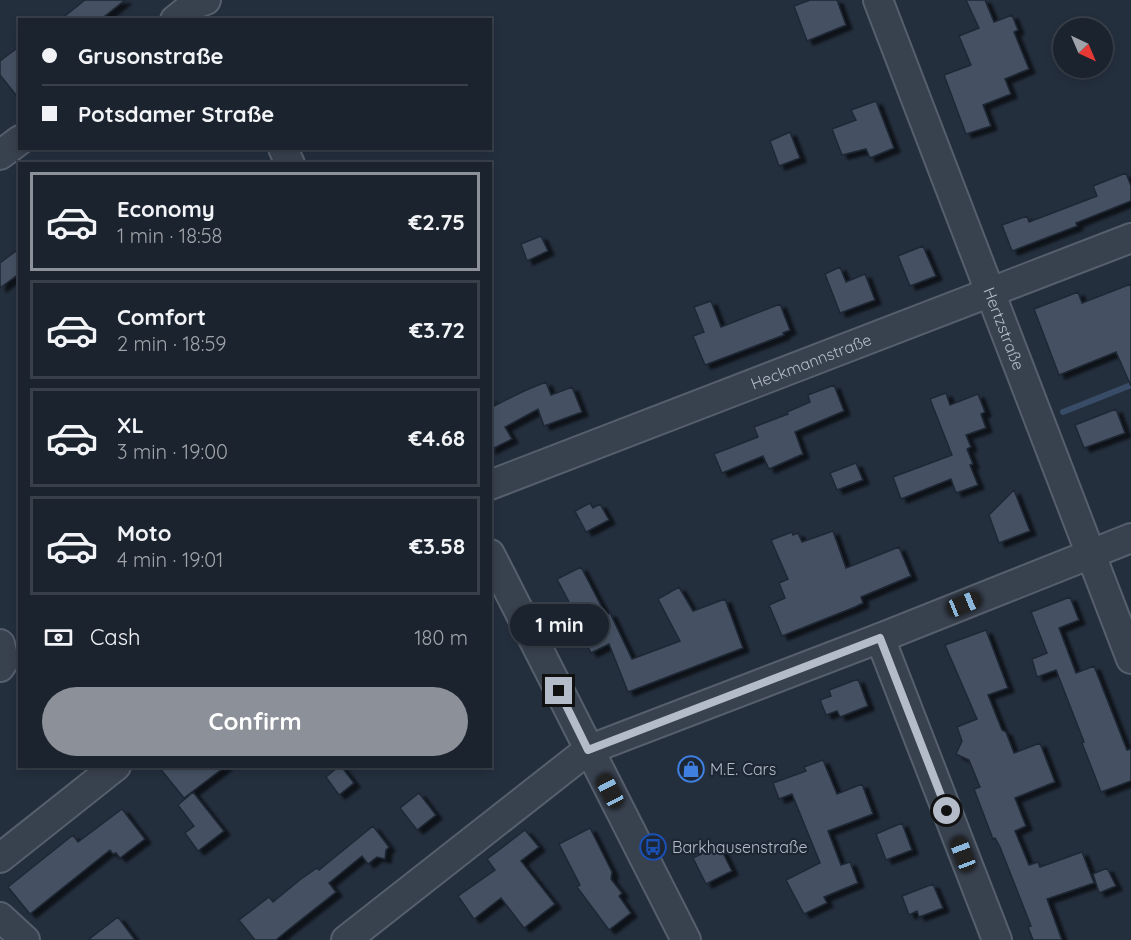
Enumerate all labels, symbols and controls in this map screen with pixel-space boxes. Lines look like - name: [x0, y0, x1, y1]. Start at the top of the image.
- north arrow: [1053, 18, 1113, 78]
- map controls: [1053, 18, 1113, 78]
- text: Grusonstraße: [78, 42, 224, 70]
- text: Potsdamer Straße: [78, 100, 274, 128]
- icon: car: [45, 195, 99, 249]
- text: Economy: [117, 195, 215, 223]
- text: €2.75: [408, 208, 465, 236]
- text: 1 min · 18:58: [117, 223, 222, 248]
- street label: Hertzstraße: [979, 284, 1029, 373]
- icon: car: [45, 303, 99, 357]
- text: Comfort: [117, 303, 206, 331]
- text: €3.72: [409, 316, 465, 344]
- street label: Heckmannstraße: [748, 329, 874, 394]
- text: 2 min · 18:59: [117, 331, 226, 356]
- icon: car: [45, 411, 99, 465]
- text: XL: [117, 411, 144, 439]
- text: €4.68: [409, 424, 465, 452]
- text: 3 min · 19:00: [117, 439, 228, 464]
- icon: car: [45, 519, 99, 573]
- text: Moto: [117, 519, 171, 547]
- text: €3.58: [409, 532, 465, 560]
- text: 4 min · 19:01: [117, 547, 224, 572]
- car: [944, 589, 984, 619]
- callout: 1 min: [510, 604, 608, 646]
- text: 1 min: [535, 612, 584, 637]
- icon: cash: [42, 621, 75, 654]
- text: Cash: [90, 623, 141, 651]
- text: 180 m: [414, 625, 468, 650]
- route end: [545, 677, 572, 704]
- button: Confirm: [42, 687, 468, 756]
- shop icon: M.E. Cars: [676, 754, 706, 784]
- place label: M.E. Cars: [710, 759, 776, 779]
- car: [594, 771, 626, 811]
- route start: [933, 797, 960, 824]
- bus stop icon: Barkhausenstraße: [638, 832, 668, 862]
- car: [948, 834, 978, 874]
- place label: Barkhausenstraße: [672, 837, 808, 857]

